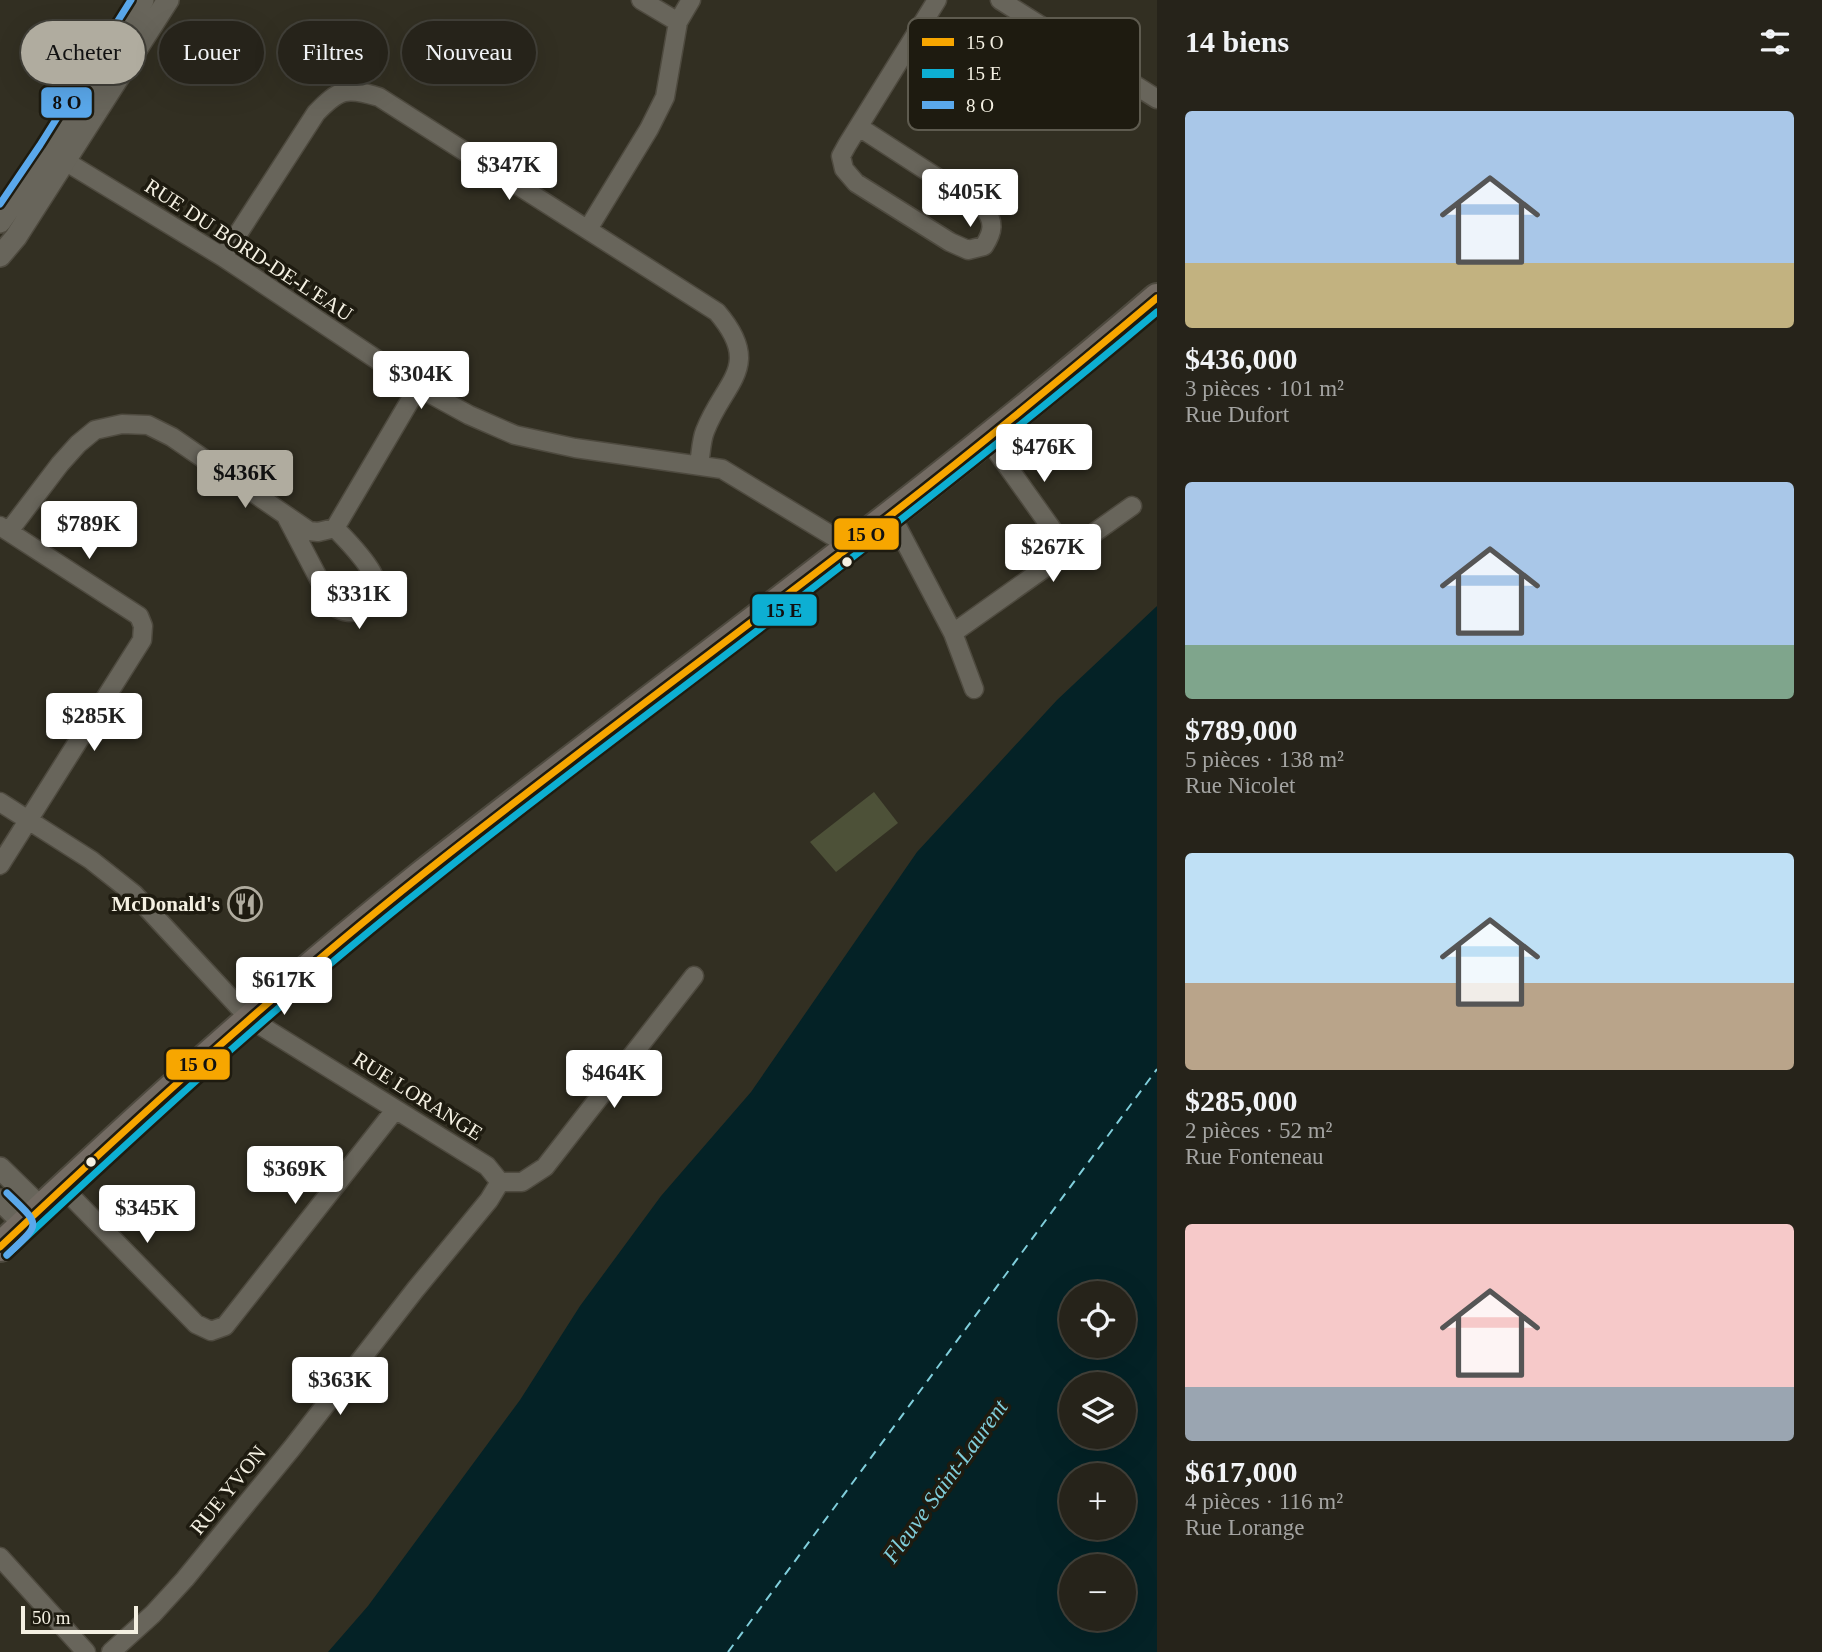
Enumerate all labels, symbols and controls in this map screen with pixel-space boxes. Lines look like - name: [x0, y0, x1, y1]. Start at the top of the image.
- legend: [908, 18, 1140, 130]
- chip: Acheter: [21, 21, 145, 84]
- chip: Louer: [159, 21, 264, 84]
- chip: Filtres: [278, 21, 388, 84]
- chip: Nouveau: [402, 21, 536, 84]
- icon: filters: [1756, 23, 1794, 61]
- text: 14 biens: [1185, 25, 1289, 58]
- text: 15 O: [966, 32, 1003, 53]
- text: 15 E: [966, 63, 1001, 84]
- line badge: 8 O: [40, 86, 93, 119]
- text: 8 O: [52, 92, 82, 113]
- text: 8 O: [966, 95, 994, 116]
- pin: $347K: [460, 142, 558, 202]
- text: $347K: [477, 152, 541, 177]
- icon: home: [1427, 157, 1553, 283]
- pin: $405K: [921, 170, 1019, 229]
- street label: RUE DU BORD-DE-L'EAU: [141, 174, 357, 326]
- text: $405K: [938, 179, 1002, 204]
- text: $436,000: [1185, 342, 1298, 375]
- pin: $304K: [372, 352, 470, 411]
- text: $304K: [389, 361, 453, 386]
- text: 3 pièces · 101 m²: [1185, 376, 1344, 401]
- text: Rue Dufort: [1185, 402, 1289, 427]
- pin: $476K: [995, 424, 1093, 484]
- text: $476K: [1012, 434, 1076, 459]
- pin: $436K: [196, 450, 294, 510]
- text: $436K: [213, 460, 277, 485]
- pin: $789K: [40, 502, 138, 561]
- text: $789K: [57, 511, 121, 536]
- line badge: 15 O: [833, 517, 900, 551]
- text: 15 O: [847, 524, 885, 545]
- pin: $267K: [1004, 524, 1102, 584]
- icon: home: [1427, 528, 1553, 654]
- text: $267K: [1021, 534, 1085, 559]
- unlabelled marker: [840, 555, 854, 569]
- pin: $331K: [310, 572, 408, 631]
- text: $331K: [327, 581, 391, 606]
- line badge: 15 E: [751, 593, 818, 627]
- text: 15 E: [766, 600, 802, 621]
- pin: $285K: [45, 694, 143, 753]
- text: $285K: [62, 703, 126, 728]
- text: $789,000: [1185, 713, 1298, 746]
- text: 5 pièces · 138 m²: [1185, 747, 1344, 772]
- text: Rue Nicolet: [1185, 773, 1296, 798]
- restaurant icon: McDonald's: [226, 885, 264, 923]
- place label: McDonald's: [111, 892, 220, 916]
- icon: home: [1427, 899, 1553, 1025]
- pin: $617K: [235, 958, 333, 1017]
- text: $617K: [252, 967, 316, 992]
- street label: RUE LORANGE: [349, 1047, 487, 1145]
- line badge: 15 O: [165, 1048, 231, 1081]
- pin: $464K: [565, 1050, 663, 1110]
- text: 15 O: [179, 1054, 217, 1075]
- text: $464K: [582, 1060, 646, 1085]
- text: $285,000: [1185, 1084, 1298, 1117]
- text: 2 pièces · 52 m²: [1185, 1118, 1332, 1143]
- text: Rue Fonteneau: [1185, 1144, 1324, 1169]
- pin: $369K: [246, 1146, 344, 1206]
- unlabelled marker: [84, 1155, 98, 1169]
- text: $369K: [263, 1156, 327, 1181]
- pin: $345K: [98, 1186, 196, 1245]
- text: $345K: [115, 1195, 179, 1220]
- icon: home: [1427, 1270, 1553, 1396]
- map controls: [1059, 1281, 1136, 1631]
- button: locate: [1059, 1281, 1136, 1358]
- pin: $363K: [291, 1358, 389, 1417]
- text: $363K: [308, 1367, 372, 1392]
- button: layers: [1059, 1372, 1136, 1449]
- water label: Fleuve Saint-Laurent: [877, 1394, 1013, 1568]
- street label: RUE YVON: [185, 1441, 271, 1539]
- text: $617,000: [1185, 1455, 1298, 1488]
- button: +: [1059, 1463, 1136, 1540]
- text: 4 pièces · 116 m²: [1185, 1489, 1343, 1514]
- text: Rue Lorange: [1185, 1515, 1304, 1540]
- button: −: [1059, 1554, 1136, 1631]
- scale bar: [21, 1603, 138, 1635]
- text: 50 m: [32, 1607, 71, 1628]

